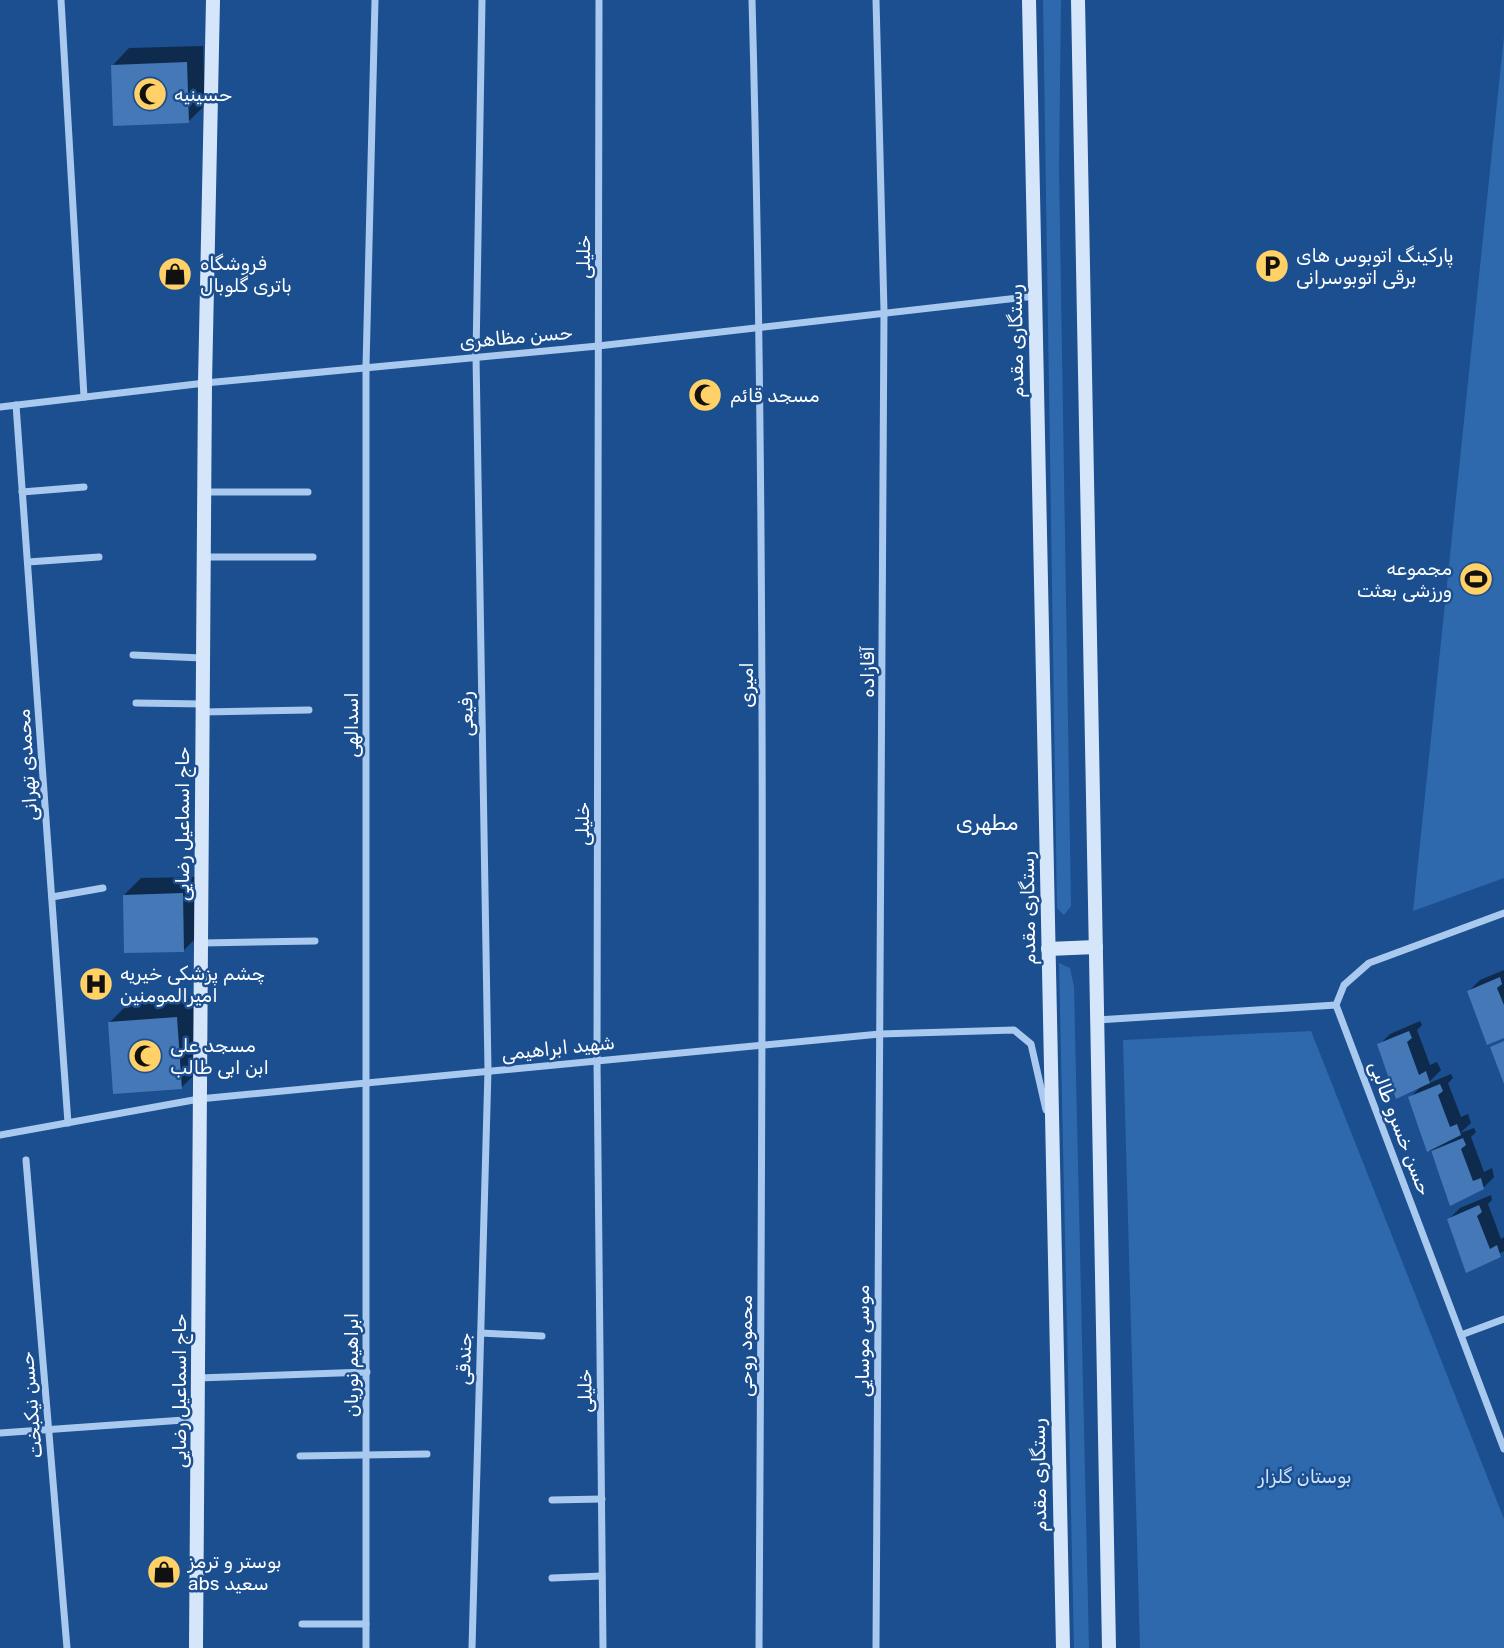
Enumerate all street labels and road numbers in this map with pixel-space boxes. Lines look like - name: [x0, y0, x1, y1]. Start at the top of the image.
- street label: خلیلی: [572, 235, 595, 279]
- street label: رستگاری مقدم: [1004, 284, 1029, 398]
- street label: حسن مظاهری: [458, 321, 574, 353]
- street label: آقازاده: [856, 646, 879, 698]
- street label: امیری: [735, 662, 758, 708]
- street label: رفیعی: [454, 691, 478, 737]
- street label: اسدالهی: [340, 692, 363, 758]
- street label: محمدی تهرانی: [12, 708, 42, 822]
- street label: حاج اسماعیل رضایی: [171, 747, 196, 901]
- street label: خلیلی: [571, 802, 594, 846]
- street label: رستگاری مقدم: [1016, 851, 1041, 965]
- street label: شهید ابراهیمی: [500, 1031, 616, 1065]
- street label: حسن خسرو طالبی: [1364, 1058, 1436, 1198]
- street label: موسی موسایی: [851, 1285, 874, 1397]
- street label: محمود روحی: [734, 1295, 757, 1397]
- street label: ابراهیم نوریان: [340, 1313, 364, 1417]
- street label: حاج اسماعیل رضایی: [168, 1314, 193, 1468]
- street label: جندقی: [452, 1332, 476, 1386]
- street label: حسن نیکبخت: [15, 1351, 47, 1459]
- street label: خلیلی: [573, 1369, 597, 1413]
- street label: رستگاری مقدم: [1027, 1418, 1052, 1532]

